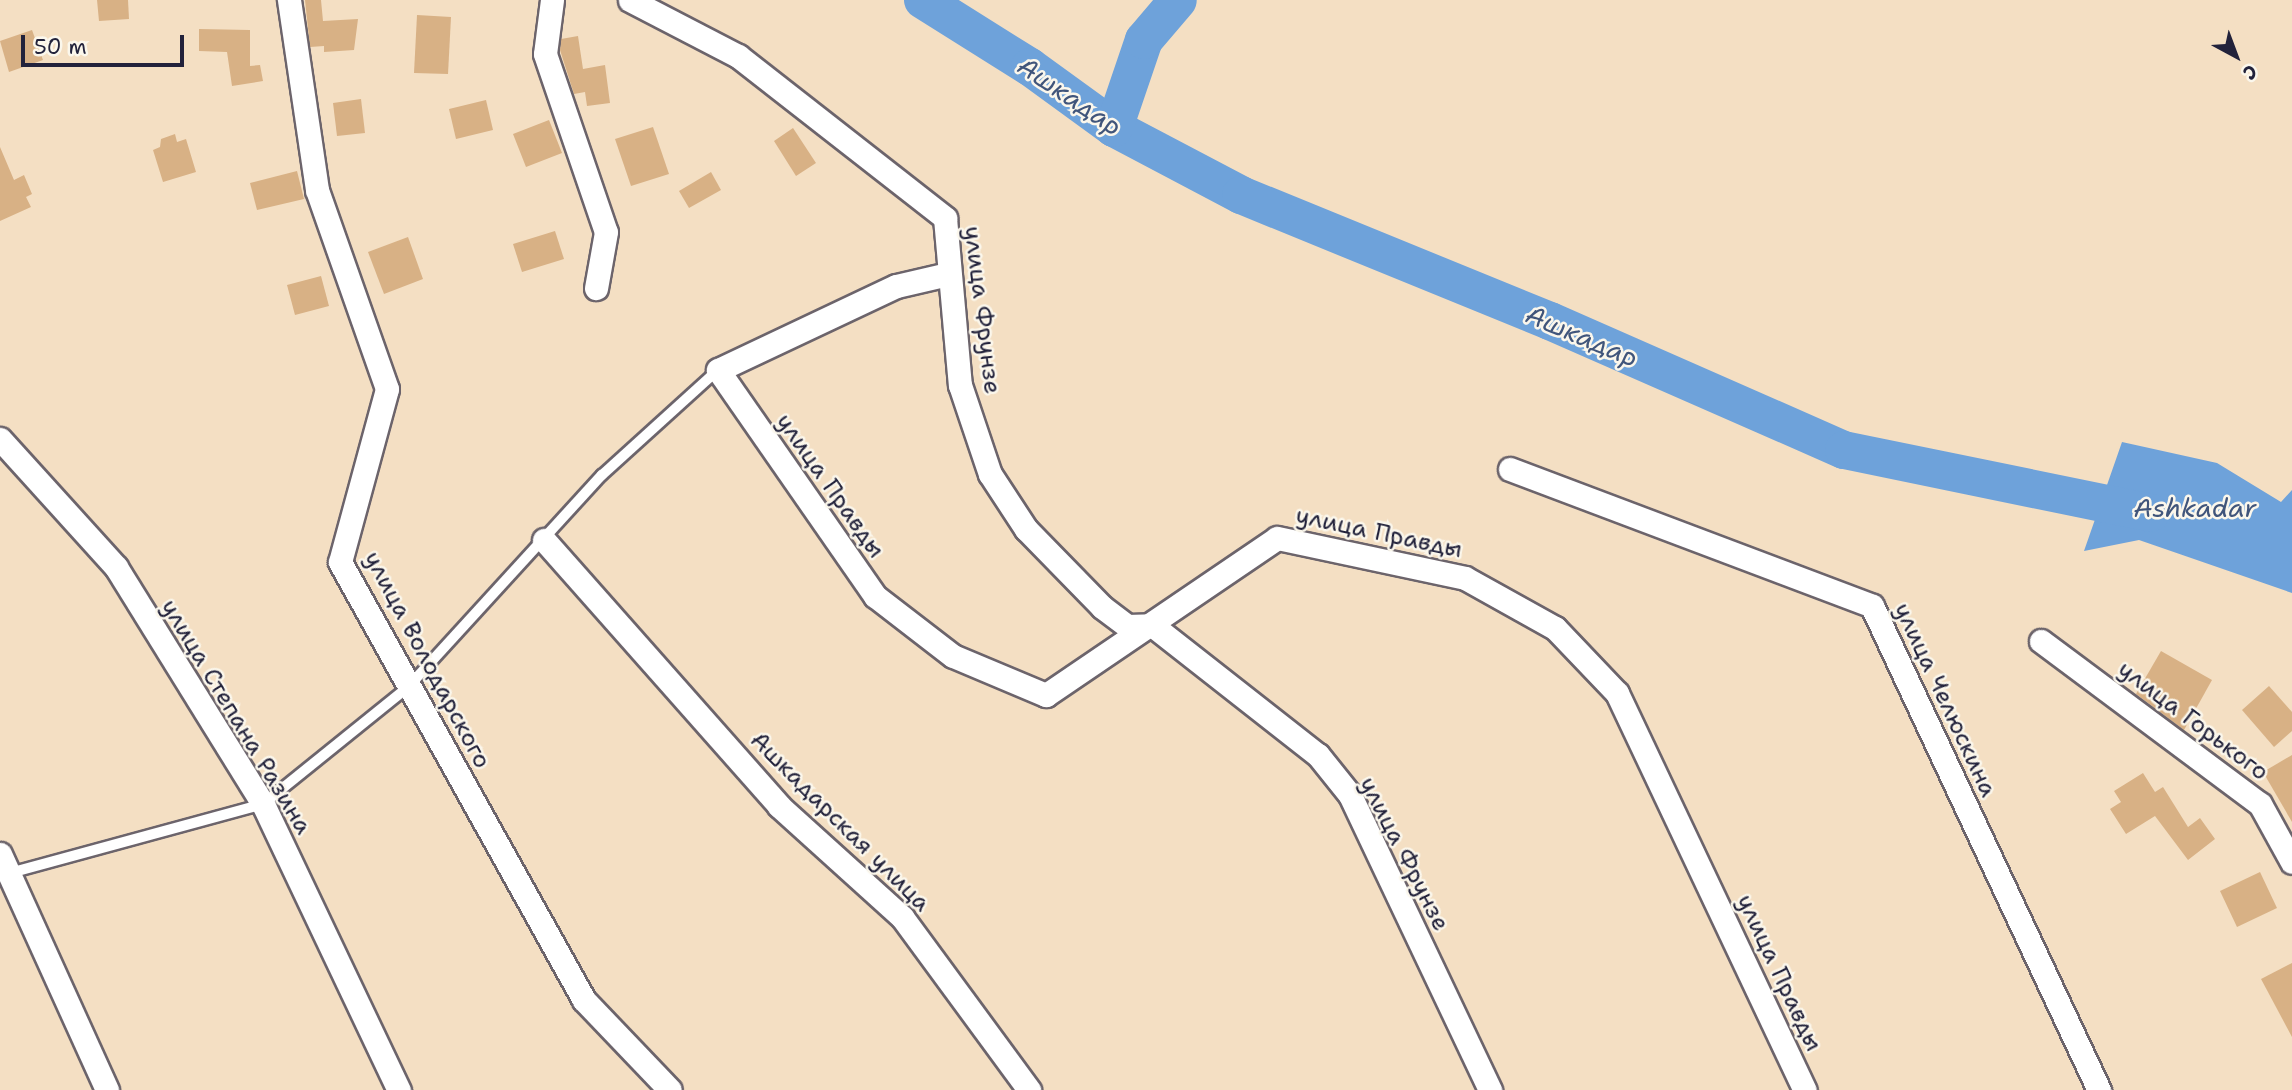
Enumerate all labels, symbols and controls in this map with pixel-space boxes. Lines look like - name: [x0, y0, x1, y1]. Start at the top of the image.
- scale bar: [24, 21, 187, 65]
- north arrow: [2201, 21, 2271, 91]
- text: 50 m: [34, 33, 87, 61]
- water label: Ашкадар: [1012, 50, 1128, 142]
- text: С: [2238, 59, 2263, 85]
- street label: улица Фрунзе: [957, 225, 1007, 395]
- water label: Ашкадар: [1521, 298, 1643, 374]
- street label: улица Правды: [770, 408, 890, 564]
- water label: Ashkadar: [2134, 492, 2256, 524]
- street label: улица Правды: [1293, 501, 1465, 565]
- street label: улица Володарского: [358, 547, 496, 773]
- street label: улица Степана Разина: [154, 594, 318, 840]
- street label: улица Челюскина: [1887, 598, 2003, 802]
- street label: улица Горького: [2112, 655, 2274, 787]
- street label: Ашкадарская улица: [744, 726, 936, 918]
- street label: улица Фрунзе: [1353, 772, 1455, 936]
- street label: улица Правды: [1730, 890, 1828, 1056]

